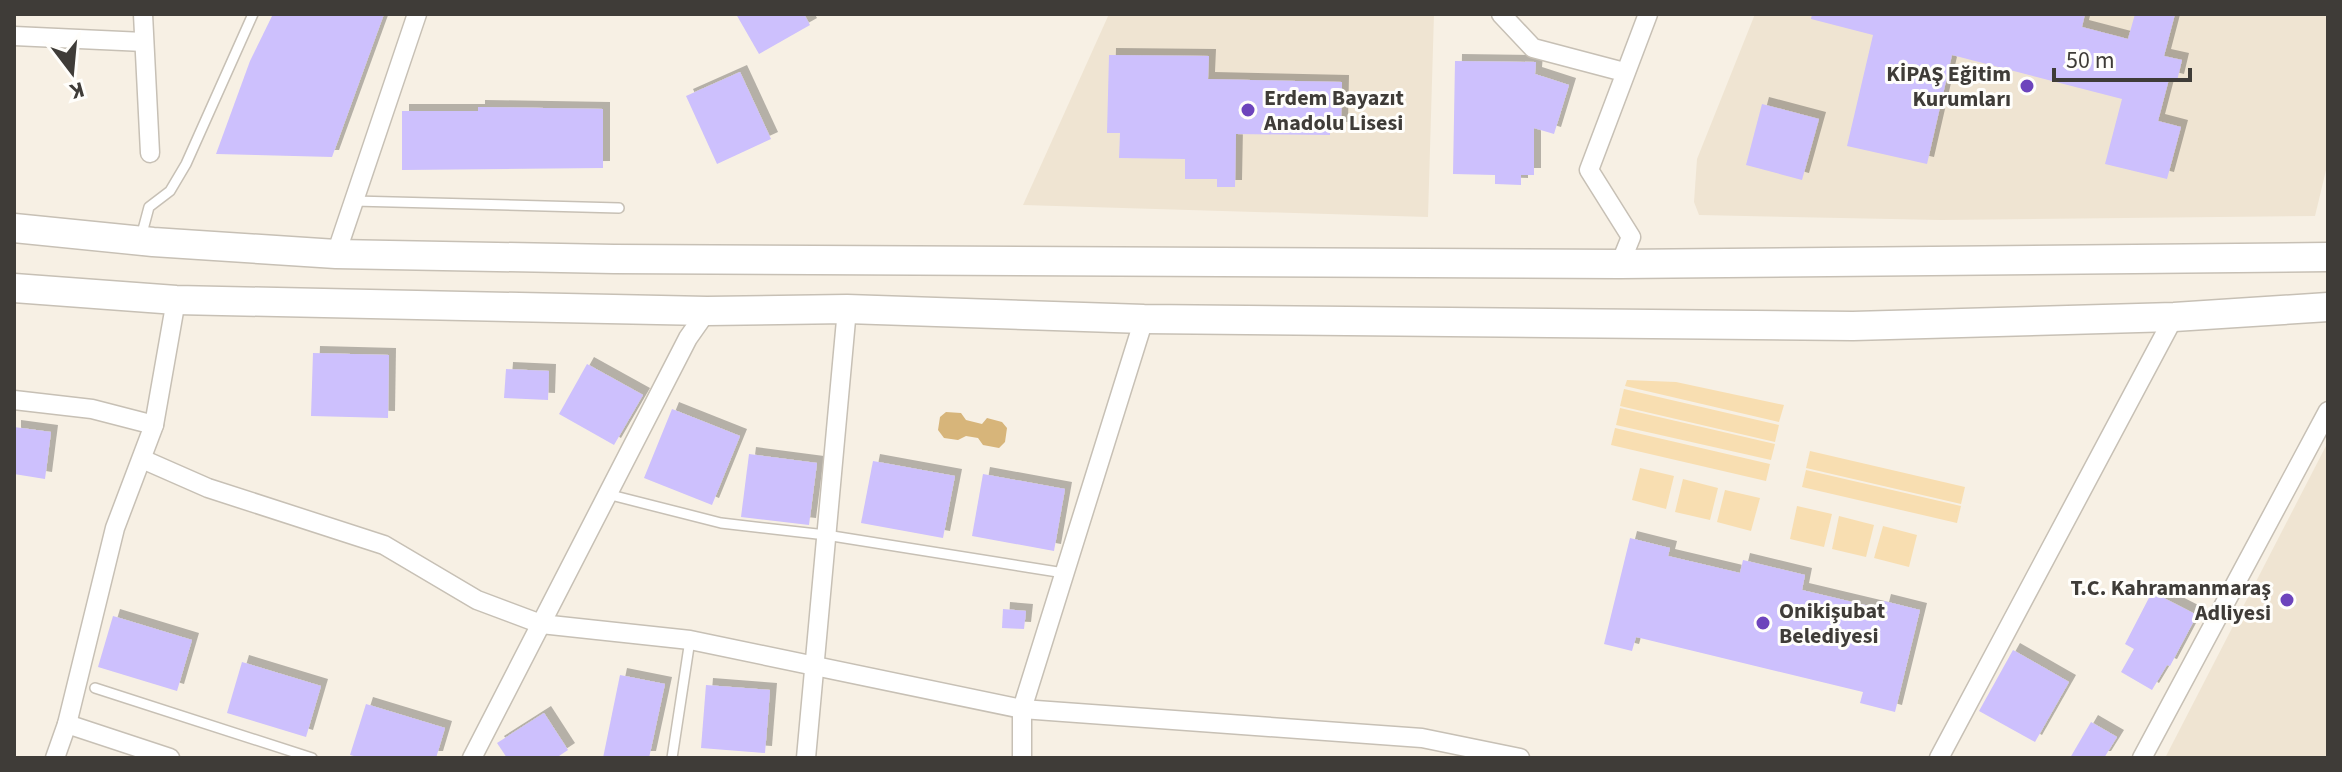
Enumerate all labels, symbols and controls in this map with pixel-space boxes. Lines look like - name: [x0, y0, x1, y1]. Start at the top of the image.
- north arrow: [32, 32, 112, 112]
- scale bar: [2054, 32, 2190, 82]
- text: 50 m: [2066, 43, 2115, 78]
- place label: KİPAŞ Eğitim Kurumları: [1886, 58, 2011, 115]
- text: K: [66, 73, 88, 108]
- marker: KİPAŞ Eğitim Kurumları: [2018, 77, 2036, 95]
- place label: Erdem Bayazıt Anadolu Lisesi: [1263, 82, 1405, 139]
- marker: Erdem Bayazıt Anadolu Lisesi: [1239, 101, 1257, 119]
- place label: T.C. Kahramanmaraş Adliyesi: [2071, 572, 2271, 629]
- marker: T.C. Kahramanmaraş Adliyesi: [2278, 591, 2296, 609]
- place label: Onikişubat Belediyesi: [1779, 595, 1886, 652]
- marker: Onikişubat Belediyesi: [1754, 614, 1772, 632]

